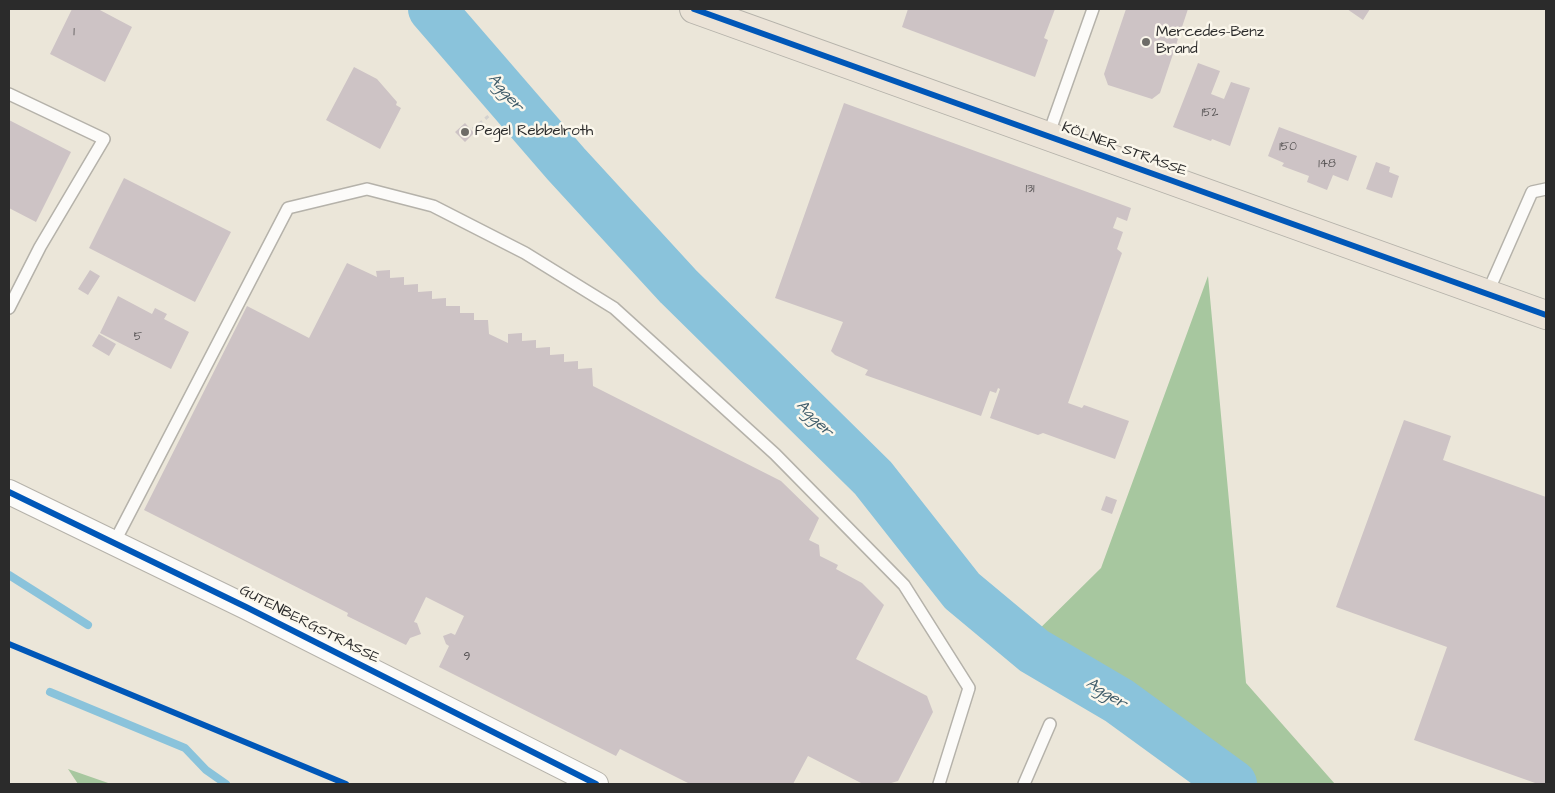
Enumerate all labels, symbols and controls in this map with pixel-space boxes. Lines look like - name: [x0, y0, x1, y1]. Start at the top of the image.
- place label: Mercedes-Benz Brand: [1156, 24, 1264, 59]
- house number: 1: [73, 25, 75, 39]
- marker: Mercedes-Benz Brand: [1140, 36, 1152, 48]
- water label: Agger: [483, 70, 527, 116]
- house number: 152: [1202, 106, 1218, 120]
- street label: KÖLNER STRASSE: [1059, 119, 1189, 181]
- place label: Pegel Rebbelroth: [475, 123, 593, 141]
- marker: Pegel Rebbelroth: [459, 126, 471, 138]
- house number: 150: [1279, 140, 1297, 154]
- house number: 148: [1318, 157, 1336, 171]
- house number: 131: [1025, 182, 1035, 196]
- house number: 5: [134, 330, 142, 344]
- water label: Agger: [792, 397, 836, 441]
- street label: GUTENBERGSTRASSE: [236, 582, 382, 668]
- house number: 9: [464, 650, 470, 664]
- water label: Agger: [1082, 674, 1130, 714]

